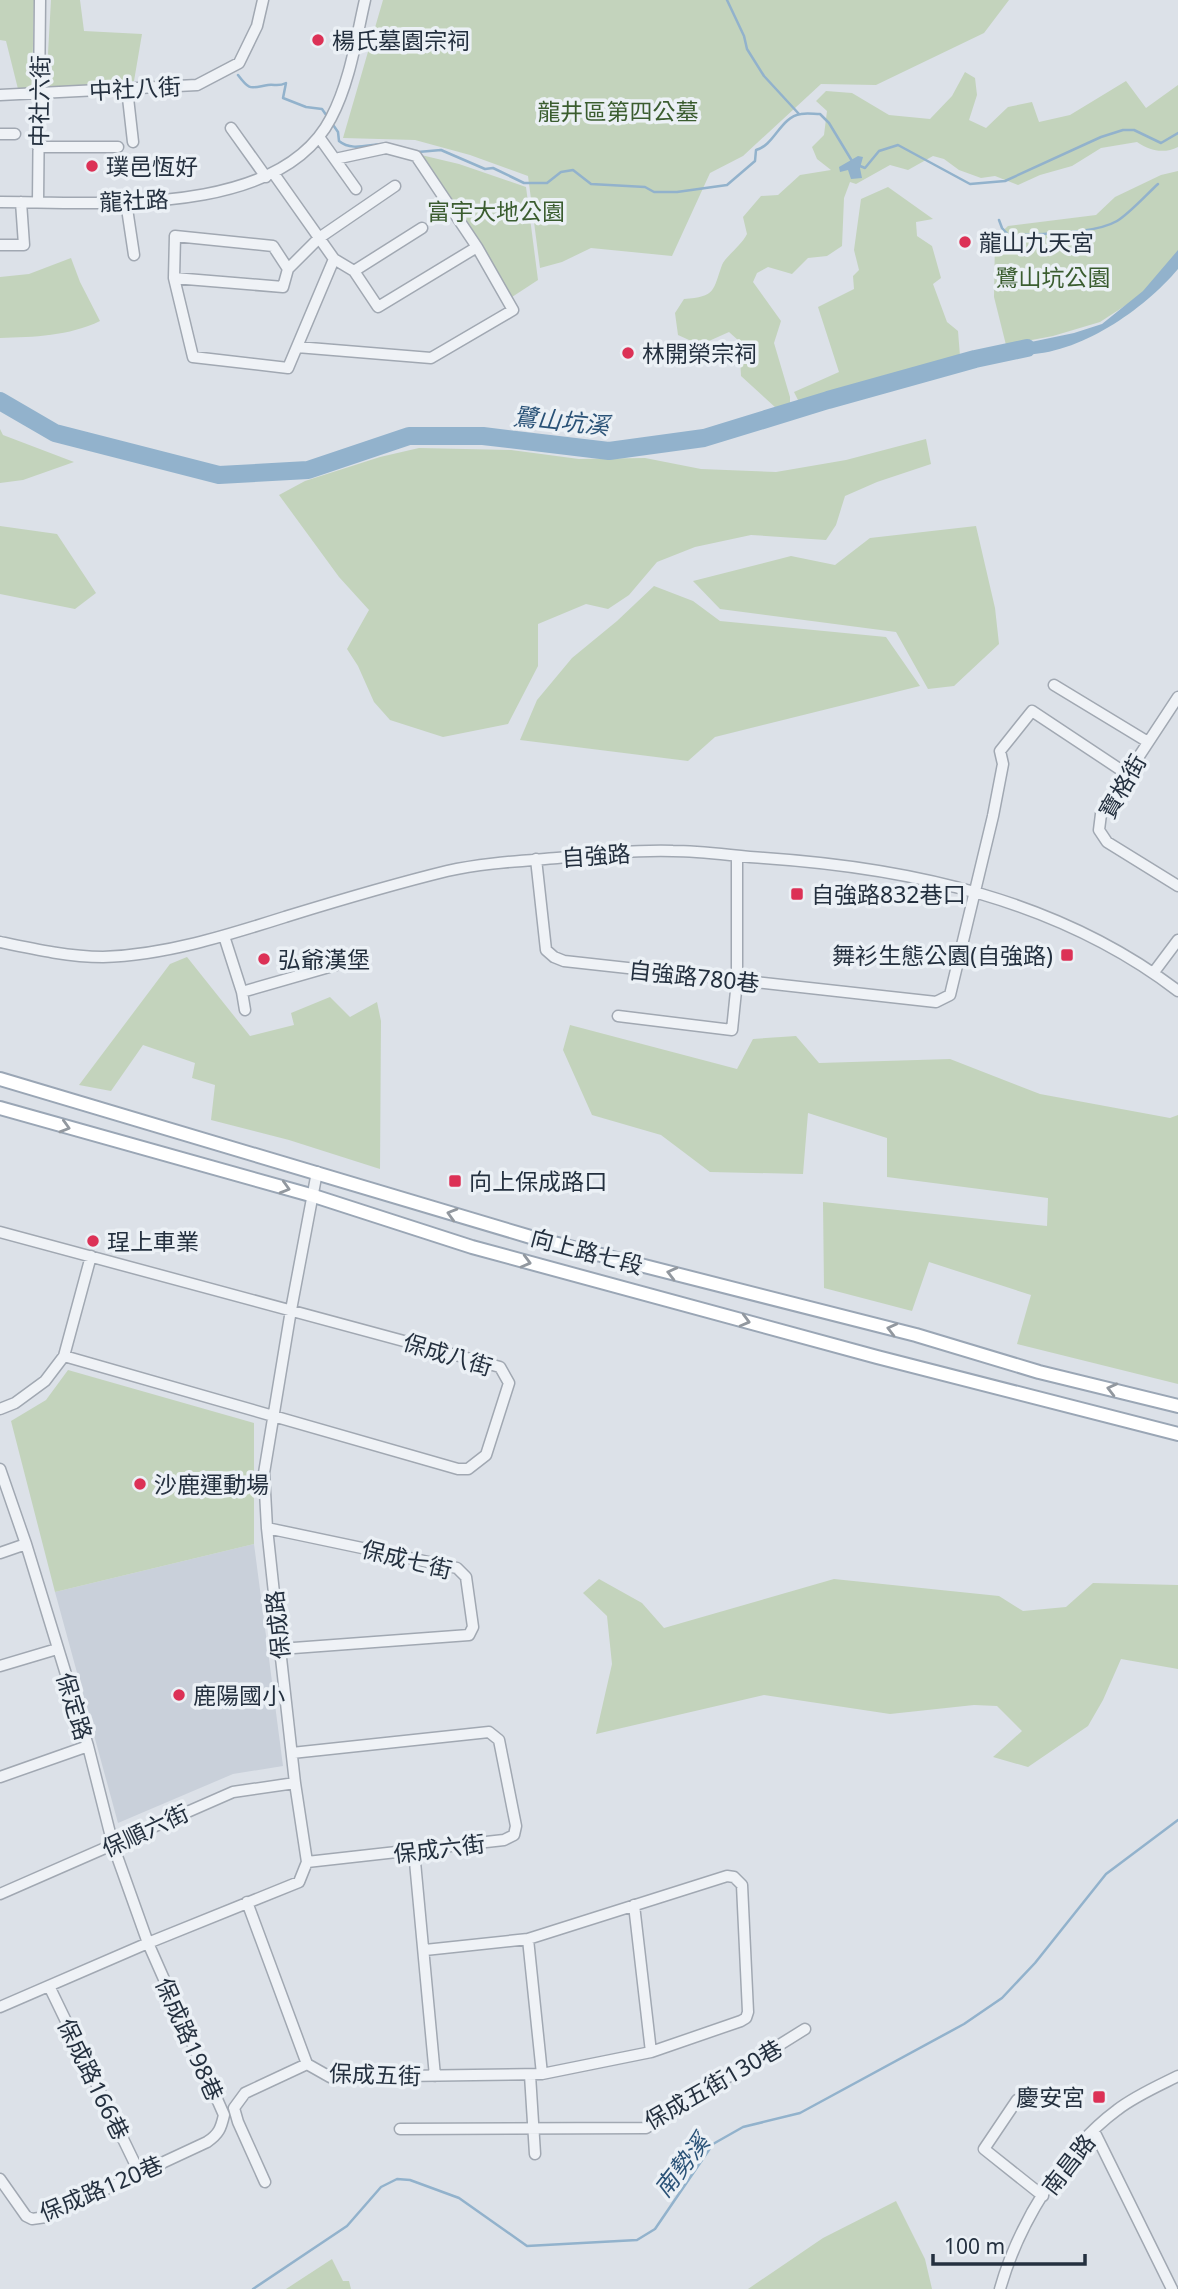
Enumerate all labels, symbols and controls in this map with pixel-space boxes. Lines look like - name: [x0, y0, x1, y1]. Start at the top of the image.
- place label: 楊氏墓園宗祠: [332, 24, 470, 56]
- marker: 楊氏墓園宗祠: [310, 32, 326, 48]
- street label: 中社六街: [22, 55, 56, 147]
- street label: 中社八街: [88, 70, 182, 106]
- park label: 龍井區第四公墓: [538, 95, 699, 127]
- place label: 璞邑恆好: [106, 150, 198, 182]
- marker: 璞邑恆好: [84, 158, 100, 174]
- street label: 龍社路: [99, 182, 169, 218]
- park label: 富宇大地公園: [427, 195, 565, 227]
- place label: 龍山九天宮: [979, 226, 1094, 258]
- marker: 龍山九天宮: [957, 234, 973, 250]
- park label: 鷺山坑公園: [996, 261, 1111, 293]
- place label: 林開榮宗祠: [642, 337, 757, 369]
- marker: 林開榮宗祠: [620, 345, 636, 361]
- water label: 鷺山坑溪: [512, 399, 613, 442]
- street label: 寶格街: [1091, 748, 1153, 824]
- street label: 自強路: [560, 837, 632, 873]
- place label: 自強路832巷口: [811, 878, 965, 910]
- marker: 自強路832巷口: [789, 886, 805, 902]
- place label: 舞衫生態公園(自強路): [832, 939, 1053, 971]
- place label: 弘爺漢堡: [278, 943, 370, 975]
- marker: 舞衫生態公園(自強路): [1059, 947, 1075, 963]
- marker: 弘爺漢堡: [256, 951, 272, 967]
- street label: 自強路780巷: [627, 953, 761, 999]
- one-way arrow: [59, 1119, 71, 1134]
- place label: 向上保成路口: [469, 1165, 607, 1197]
- marker: 向上保成路口: [447, 1173, 463, 1189]
- one-way arrow: [278, 1180, 290, 1195]
- one-way arrow: [447, 1207, 459, 1222]
- street label: 向上路七段: [527, 1221, 647, 1281]
- place label: 珵上車業: [107, 1225, 199, 1257]
- marker: 珵上車業: [85, 1233, 101, 1249]
- one-way arrow: [519, 1254, 531, 1268]
- one-way arrow: [666, 1267, 678, 1281]
- one-way arrow: [739, 1313, 751, 1328]
- one-way arrow: [886, 1323, 898, 1337]
- street label: 保成八街: [399, 1325, 497, 1383]
- one-way arrow: [1106, 1383, 1118, 1398]
- place label: 沙鹿運動場: [154, 1468, 269, 1500]
- marker: 沙鹿運動場: [132, 1476, 148, 1492]
- street label: 保成七街: [358, 1532, 456, 1586]
- street label: 保成路: [257, 1589, 297, 1661]
- street label: 保定路: [50, 1668, 100, 1744]
- place label: 鹿陽國小: [193, 1679, 285, 1711]
- marker: 鹿陽國小: [171, 1687, 187, 1703]
- street label: 保順六街: [97, 1796, 193, 1864]
- street label: 保成六街: [391, 1827, 487, 1869]
- street label: 保成路198巷: [149, 1972, 231, 2106]
- street label: 保成路166巷: [51, 2013, 137, 2145]
- street label: 保成五街130巷: [638, 2032, 788, 2136]
- street label: 保成五街: [328, 2056, 422, 2092]
- place label: 慶安宮: [1016, 2081, 1085, 2113]
- marker: 慶安宮: [1091, 2089, 1107, 2105]
- water label: 南勢溪: [646, 2124, 718, 2204]
- street label: 南昌路: [1034, 2127, 1102, 2201]
- street label: 保成路120巷: [34, 2148, 168, 2228]
- scale bar: [933, 2222, 1085, 2266]
- text: 100 m: [944, 2232, 1005, 2260]

